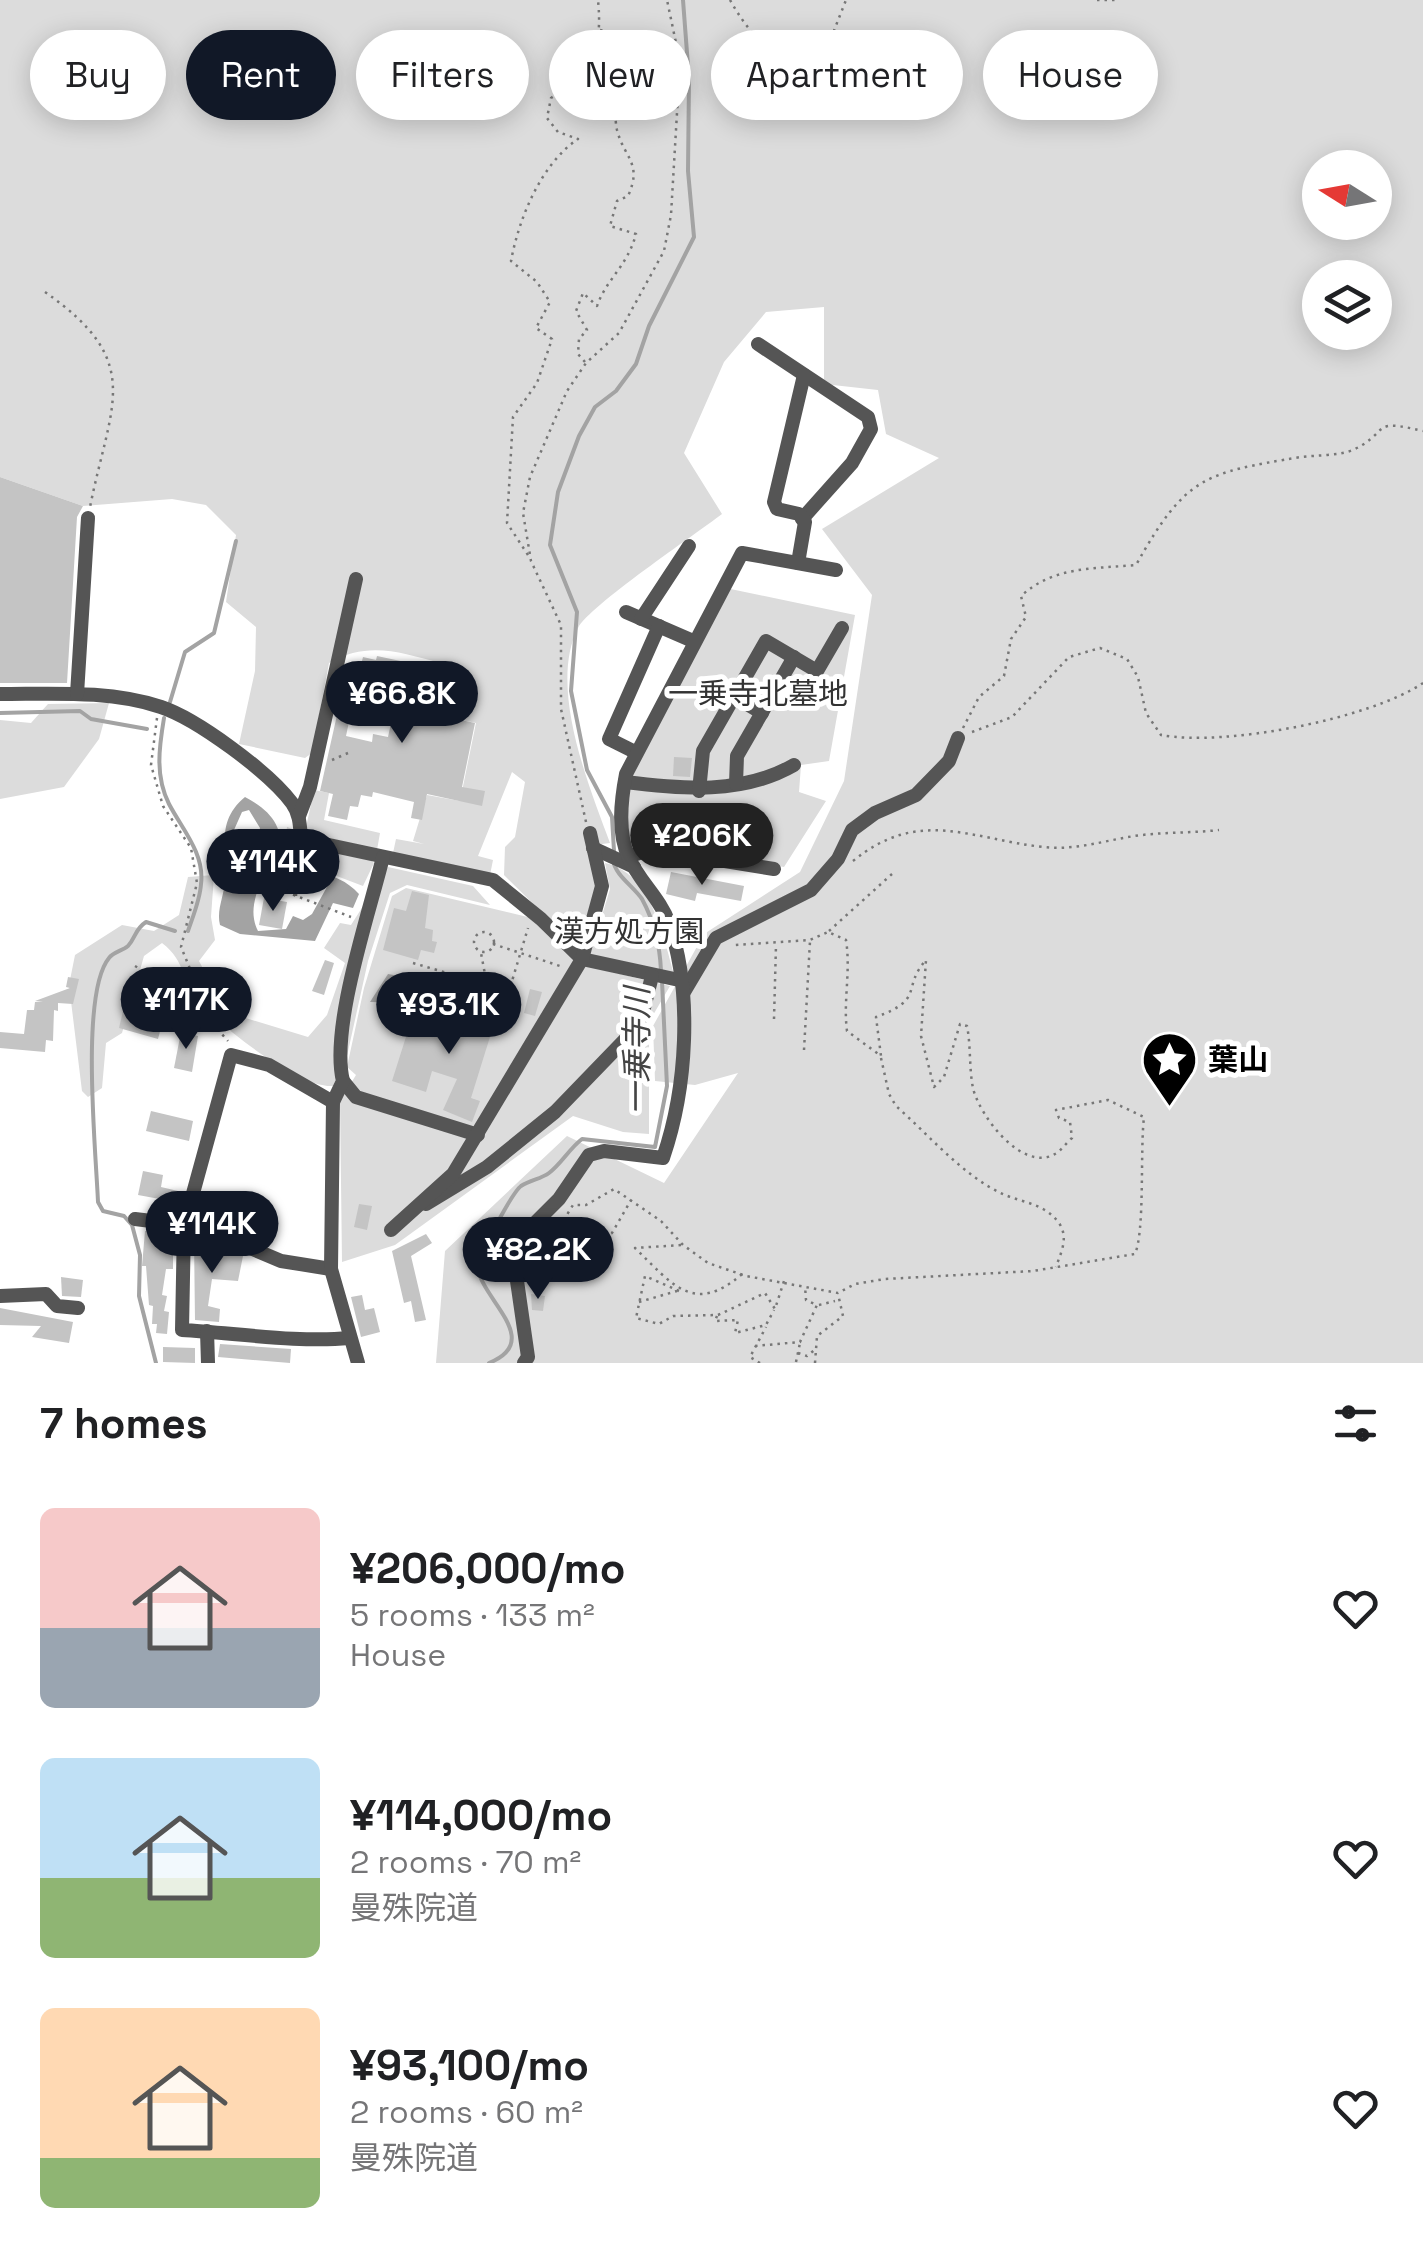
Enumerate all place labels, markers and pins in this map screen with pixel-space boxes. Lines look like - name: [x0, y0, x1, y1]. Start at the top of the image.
- pin: ¥66.8K: [321, 661, 483, 746]
- pin: ¥206K: [632, 803, 772, 888]
- pin: ¥114K: [203, 829, 343, 914]
- pin: ¥117K: [116, 967, 256, 1052]
- pin: ¥93.1K: [368, 972, 530, 1057]
- place icon: 葉山: [1139, 1030, 1199, 1109]
- place label: 葉山: [1208, 1040, 1268, 1079]
- pin: ¥114K: [142, 1191, 282, 1276]
- pin: ¥82.2K: [457, 1217, 619, 1302]

